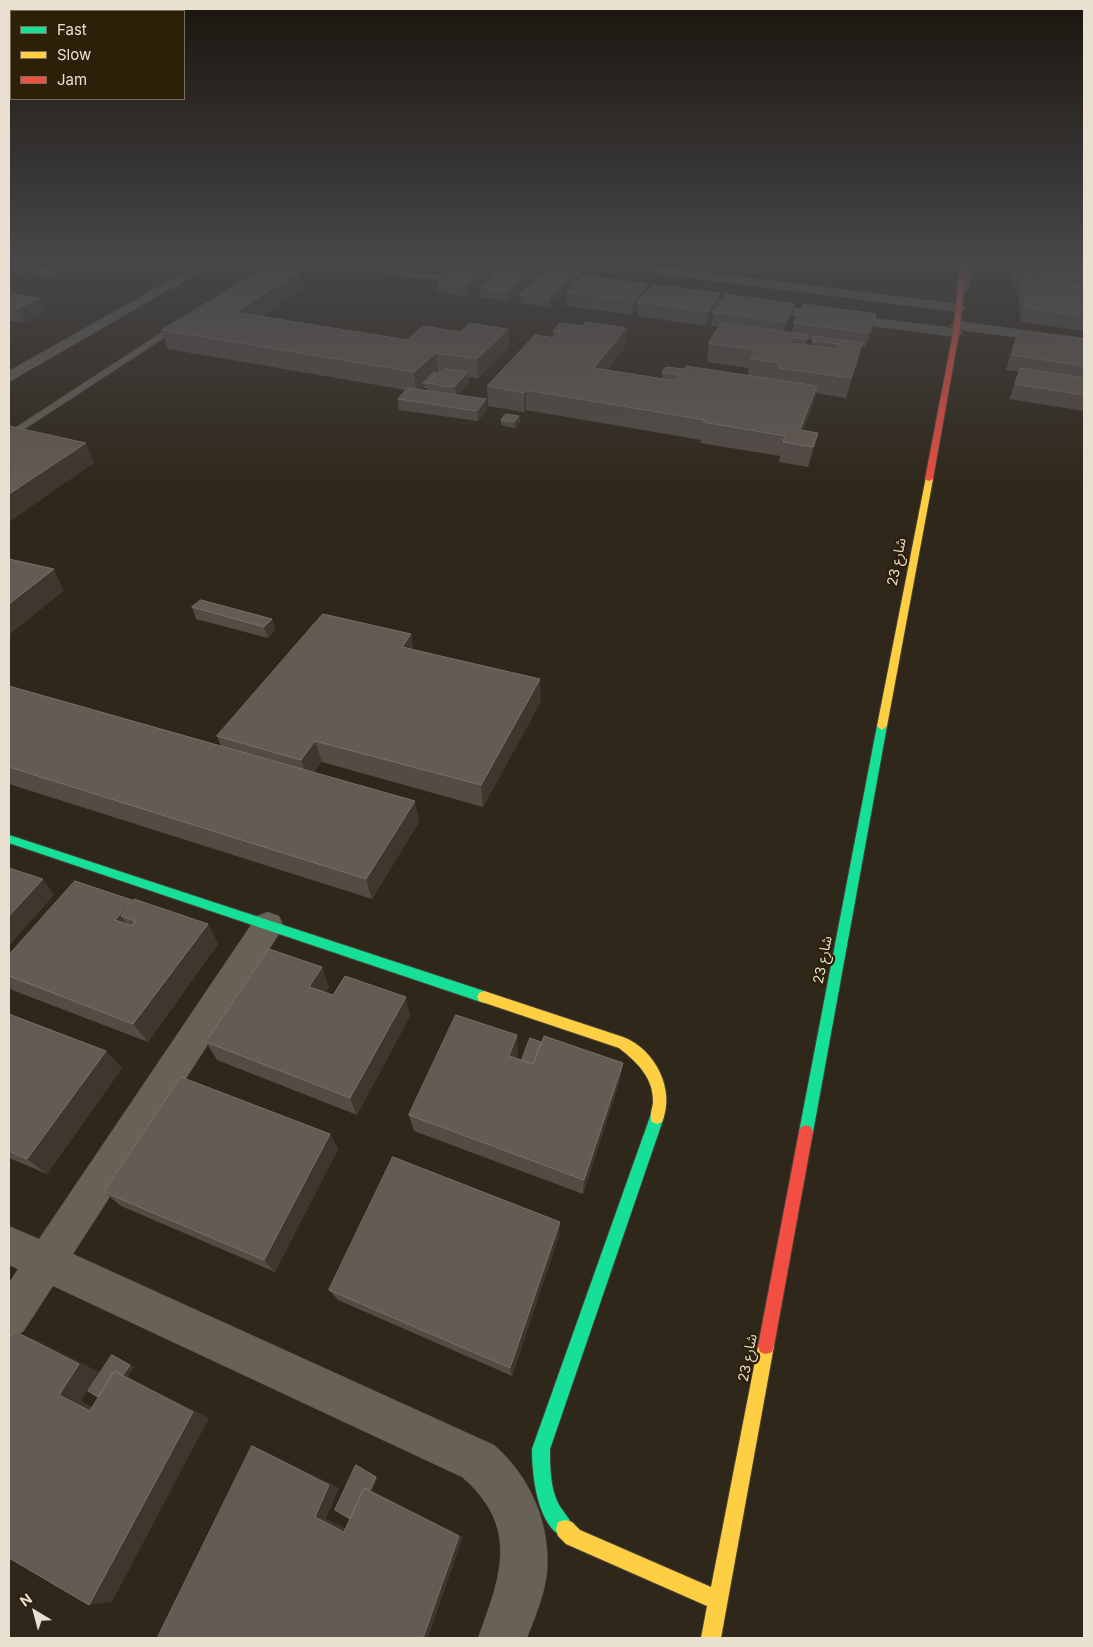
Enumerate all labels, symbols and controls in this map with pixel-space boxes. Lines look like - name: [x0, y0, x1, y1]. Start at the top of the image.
- legend: [10, 10, 185, 100]
- text: Fast: [57, 20, 87, 39]
- text: Slow: [57, 45, 91, 64]
- text: Jam: [57, 70, 87, 89]
- street label: شارع 23: [884, 537, 910, 587]
- street label: شارع 23: [810, 935, 836, 985]
- street label: شارع 23: [735, 1333, 761, 1383]
- north arrow: [10, 1587, 60, 1637]
- text: N: [16, 1590, 35, 1610]

